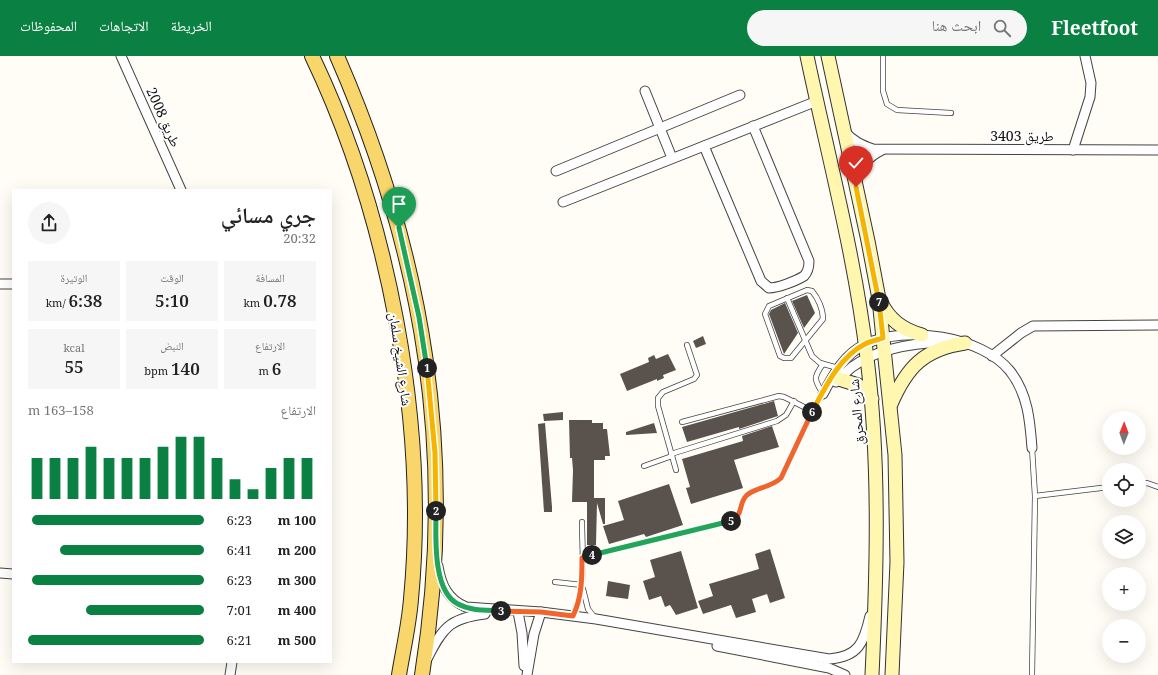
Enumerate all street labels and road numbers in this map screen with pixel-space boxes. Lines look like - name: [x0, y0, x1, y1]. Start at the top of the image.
- street label: طريق 2008: [141, 84, 186, 150]
- street label: طريق 3403: [990, 126, 1054, 146]
- street label: شارع الشيخ سلمان: [384, 311, 417, 407]
- street label: شارع المحرق: [844, 378, 869, 446]

